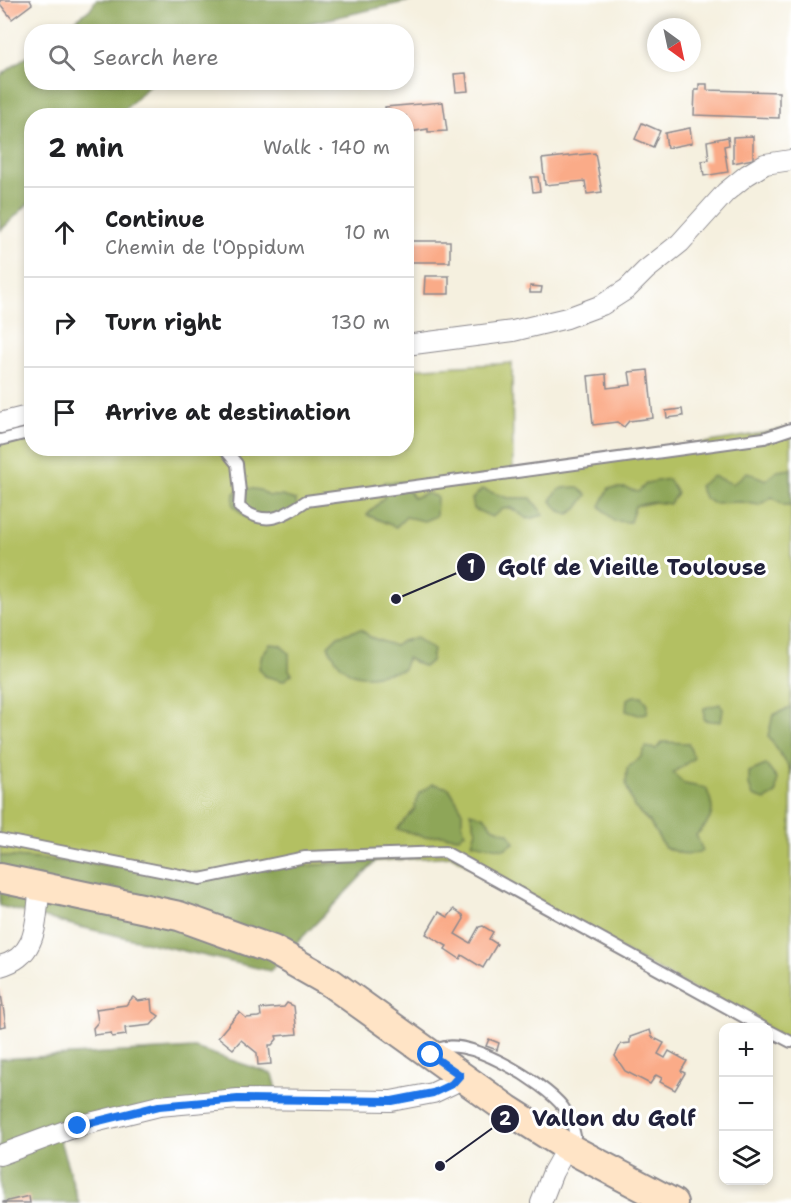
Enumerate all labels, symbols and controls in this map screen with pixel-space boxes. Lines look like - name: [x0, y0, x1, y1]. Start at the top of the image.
- north arrow: [647, 18, 701, 72]
- search box: [24, 24, 414, 90]
- icon: search: [45, 41, 78, 74]
- text: Search here: [93, 43, 219, 72]
- text: 2 min: [48, 130, 124, 165]
- text: Walk · 140 m: [263, 134, 390, 160]
- text: Continue: [105, 205, 205, 234]
- icon: ahead: [48, 216, 81, 249]
- text: 10 m: [344, 219, 390, 245]
- text: Chemin de l'Oppidum: [105, 234, 305, 260]
- icon: right: [48, 306, 81, 339]
- text: Turn right: [105, 308, 222, 337]
- text: 130 m: [331, 309, 390, 335]
- icon: arrive: [48, 396, 81, 429]
- text: Arrive at destination: [105, 398, 351, 427]
- callout: Golf de Vieille Toulouse: [456, 547, 778, 587]
- text: Golf de Vieille Toulouse: [498, 553, 766, 582]
- text: 1: [467, 555, 475, 579]
- map controls: [719, 1023, 773, 1185]
- button: +: [719, 1023, 773, 1077]
- route start: [417, 1041, 443, 1067]
- button: −: [719, 1077, 773, 1131]
- callout: Vallon du Golf: [490, 1099, 708, 1139]
- text: Vallon du Golf: [532, 1104, 696, 1133]
- text: 2: [499, 1107, 512, 1131]
- route end: [64, 1112, 90, 1138]
- button: layers: [719, 1131, 773, 1185]

